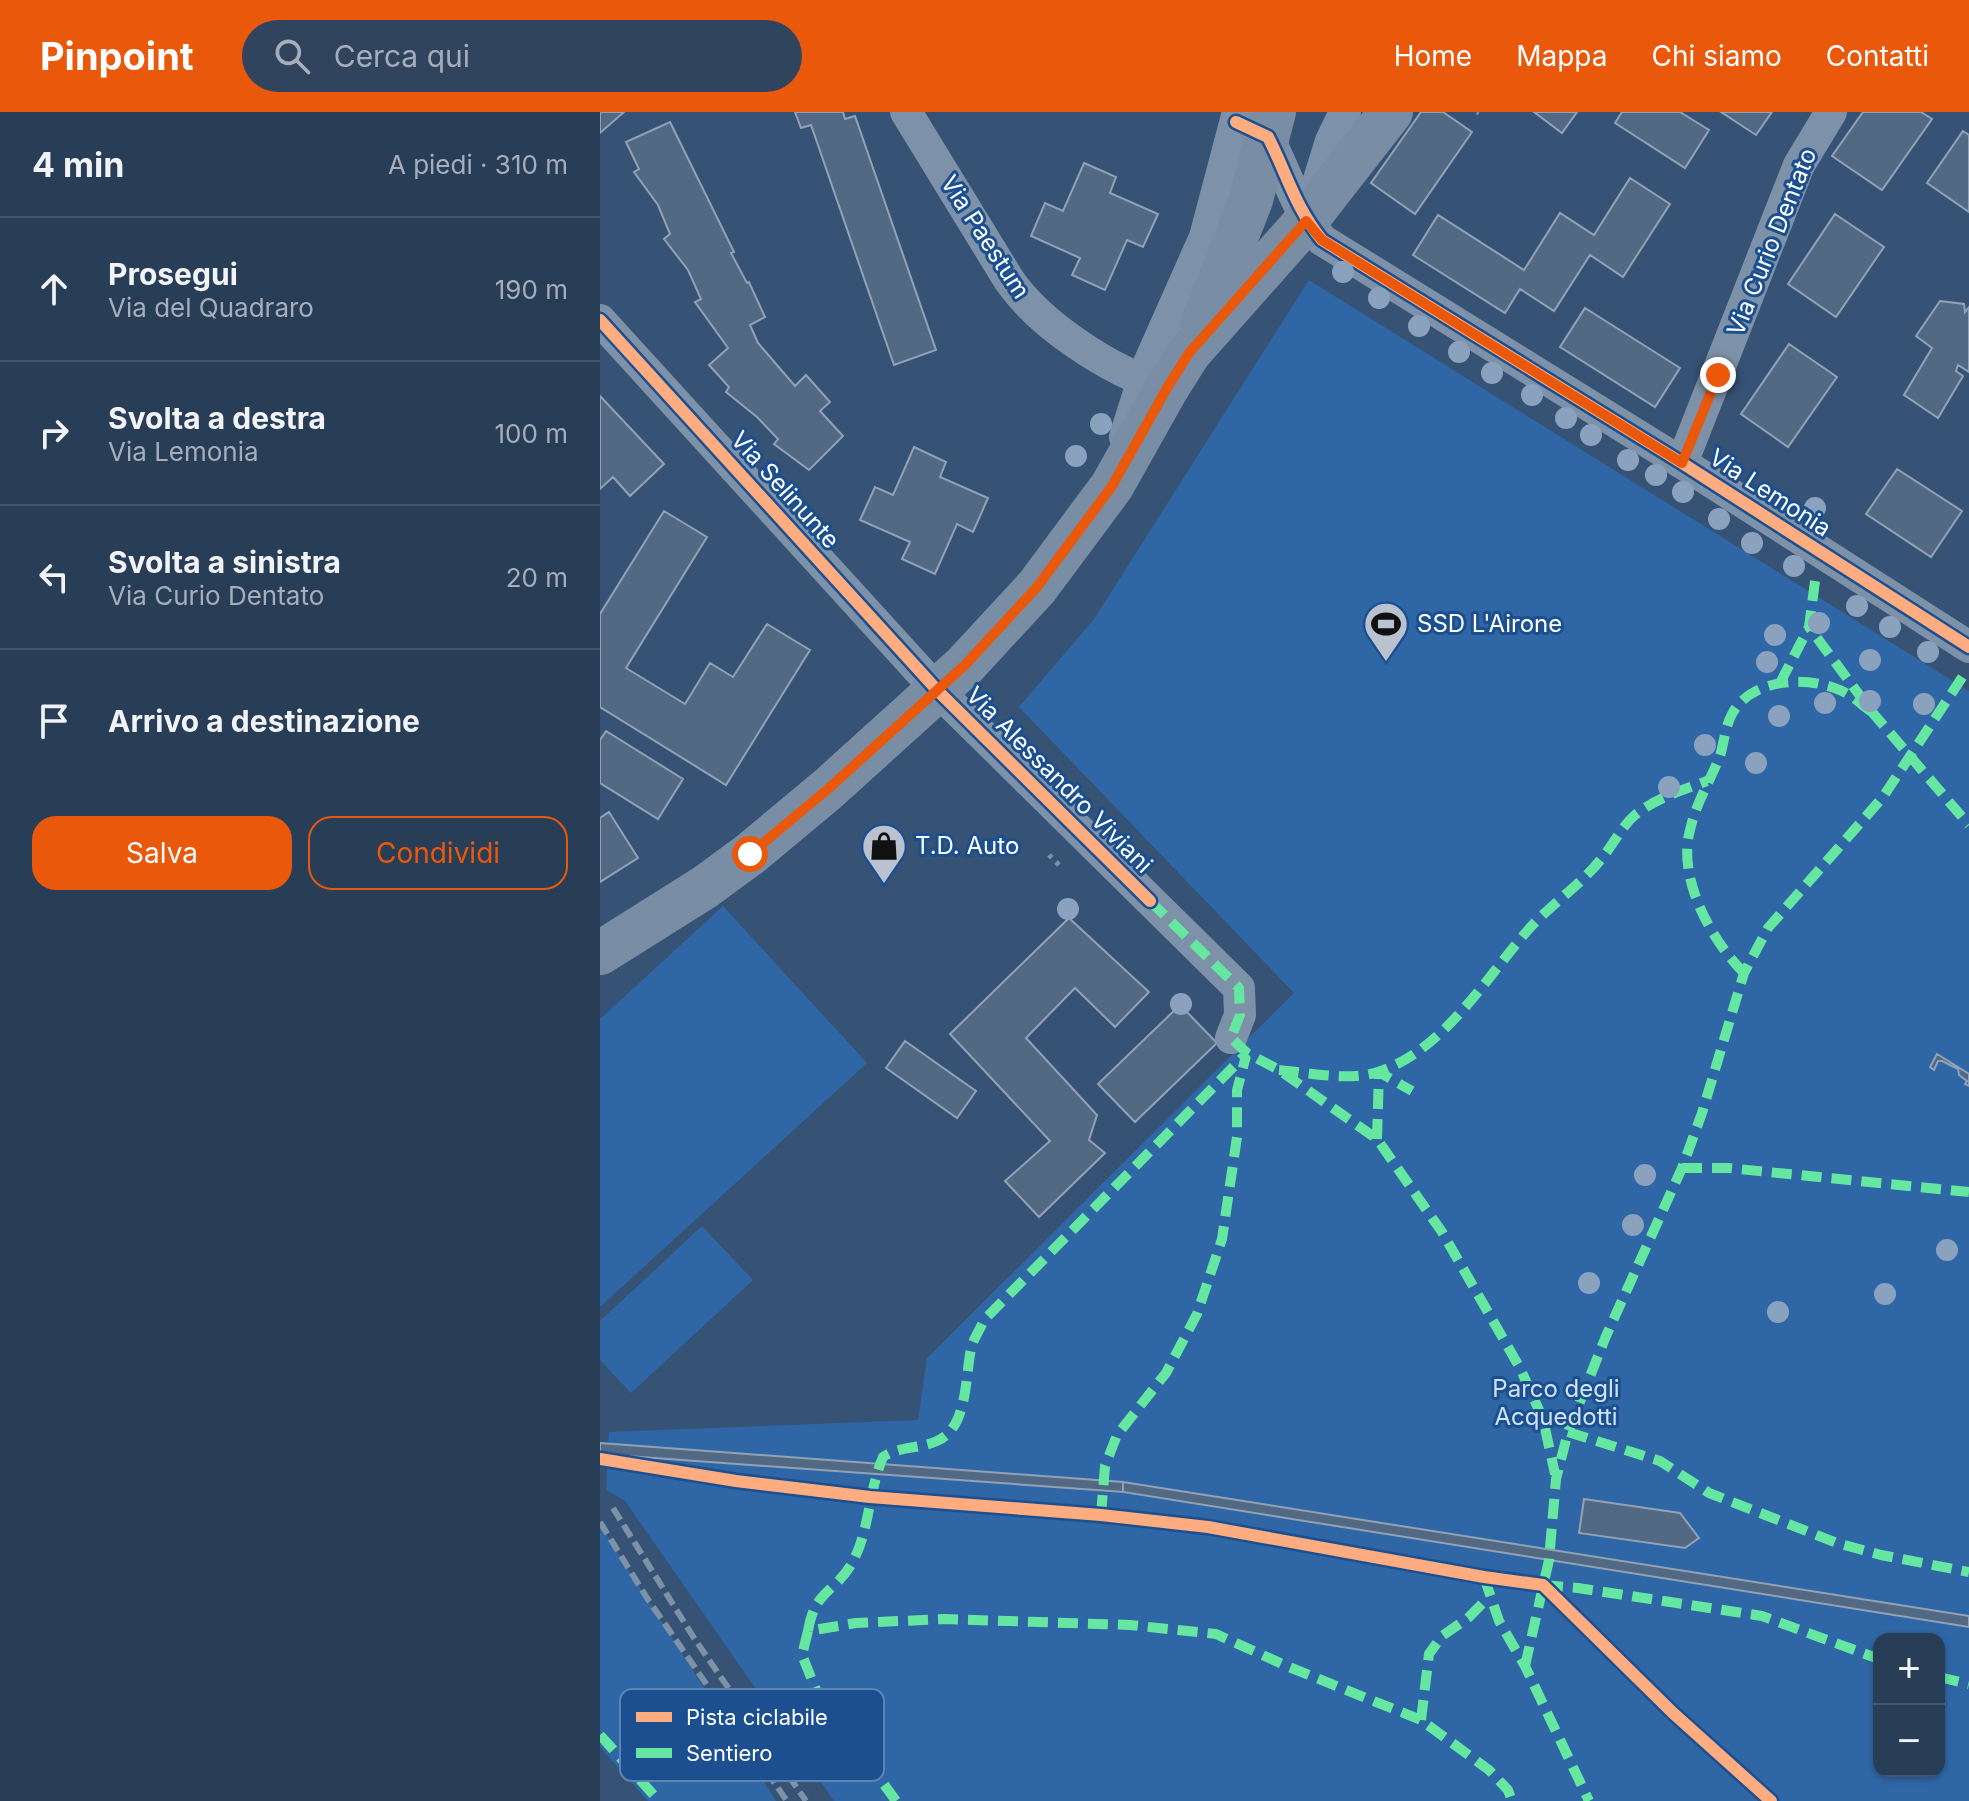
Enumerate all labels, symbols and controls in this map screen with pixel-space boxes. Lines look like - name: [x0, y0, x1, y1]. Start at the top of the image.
- search box: [242, 20, 802, 92]
- text: Pinpoint: [40, 33, 194, 79]
- icon: search: [270, 34, 314, 78]
- text: Cerca qui: [334, 38, 470, 74]
- text: Home: [1394, 39, 1472, 73]
- text: Mappa: [1516, 39, 1608, 73]
- text: Chi siamo: [1652, 39, 1782, 73]
- text: Contatti: [1826, 39, 1929, 73]
- text: 4 min: [32, 144, 124, 185]
- street label: Via Curio Dentato: [1721, 144, 1822, 340]
- text: A piedi · 310 m: [388, 149, 568, 180]
- street label: Via Paestum: [935, 170, 1036, 304]
- text: Prosegui: [108, 256, 238, 292]
- icon: ahead: [32, 267, 76, 311]
- text: 190 m: [495, 274, 568, 305]
- text: Via del Quadraro: [108, 292, 314, 323]
- route end: [1700, 357, 1736, 393]
- text: Svolta a destra: [108, 400, 326, 436]
- icon: right: [32, 411, 76, 455]
- text: 100 m: [495, 418, 568, 449]
- street label: Via Selinunte: [725, 425, 846, 554]
- text: Via Lemonia: [108, 436, 259, 467]
- street label: Via Lemonia: [1704, 443, 1836, 543]
- text: Svolta a sinistra: [108, 544, 341, 580]
- icon: left: [32, 555, 76, 599]
- text: 20 m: [506, 562, 568, 593]
- text: Via Curio Dentato: [108, 580, 324, 611]
- sports icon: SSD L'Airone: [1362, 600, 1410, 663]
- place label: SSD L'Airone: [1417, 609, 1562, 638]
- street label: Via Alessandro Viviani: [960, 680, 1159, 879]
- icon: arrive: [32, 699, 76, 743]
- text: Arrivo a destinazione: [108, 703, 420, 739]
- button: Salva: [32, 816, 292, 890]
- button: Condividi: [308, 816, 568, 890]
- shop icon: T.D. Auto: [860, 822, 908, 885]
- place label: T.D. Auto: [915, 831, 1019, 860]
- route start: [732, 836, 768, 872]
- park label: Parco degli Acquedotti: [1492, 1374, 1620, 1431]
- map controls: [1873, 1633, 1945, 1777]
- button: +: [1873, 1633, 1945, 1705]
- legend: [620, 1689, 884, 1781]
- text: Pista ciclabile: [686, 1704, 828, 1730]
- button: −: [1873, 1705, 1945, 1777]
- text: Sentiero: [686, 1740, 772, 1766]

